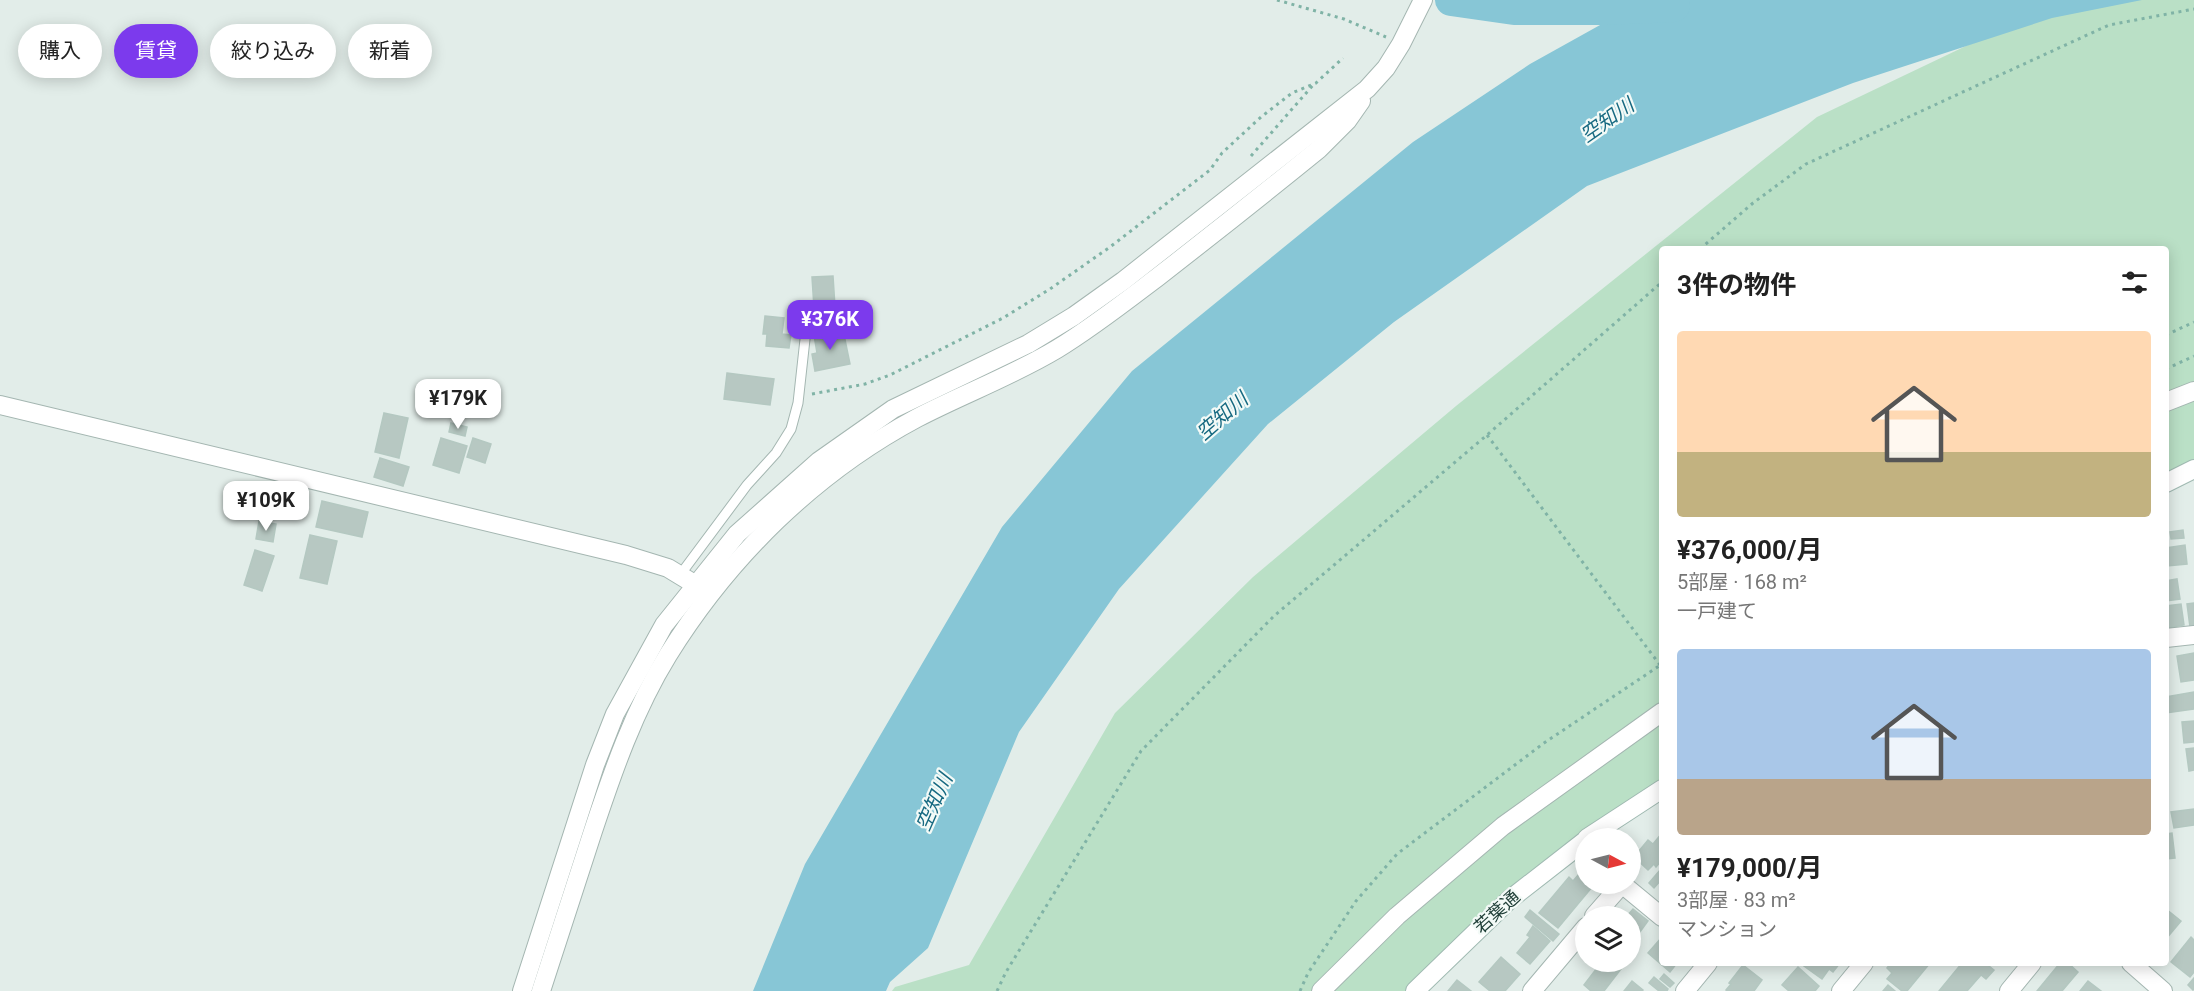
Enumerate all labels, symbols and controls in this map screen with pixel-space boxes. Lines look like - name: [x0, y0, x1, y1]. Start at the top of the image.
- chip: 購入: [18, 24, 102, 78]
- chip: 賃貸: [114, 24, 198, 78]
- chip: 絞り込み: [210, 24, 336, 78]
- chip: 新着: [348, 24, 432, 78]
- water label: 空知川: [1576, 92, 1640, 147]
- icon: filters: [2118, 266, 2151, 299]
- text: 3件の物件: [1677, 270, 1796, 300]
- pin: ¥376K: [788, 300, 872, 351]
- text: ¥376K: [801, 307, 859, 331]
- icon: home: [1860, 370, 1968, 478]
- pin: ¥179K: [416, 379, 500, 430]
- text: ¥179K: [429, 386, 487, 410]
- water label: 空知川: [1191, 386, 1254, 445]
- pin: ¥109K: [224, 481, 308, 532]
- text: ¥109K: [237, 488, 295, 512]
- text: ¥376,000/月: [1677, 535, 1823, 565]
- text: 5部屋 · 168 m²: [1677, 570, 1807, 594]
- text: 一戸建て: [1677, 599, 1757, 623]
- icon: home: [1860, 688, 1968, 796]
- water label: 空知川: [911, 768, 958, 834]
- north arrow: [1575, 828, 1641, 894]
- map controls: [1575, 828, 1641, 972]
- text: ¥179,000/月: [1677, 853, 1823, 883]
- street label: 若葉通: [1470, 886, 1524, 937]
- text: 3部屋 · 83 m²: [1677, 888, 1796, 912]
- button: layers: [1575, 906, 1641, 972]
- text: マンション: [1677, 917, 1777, 941]

